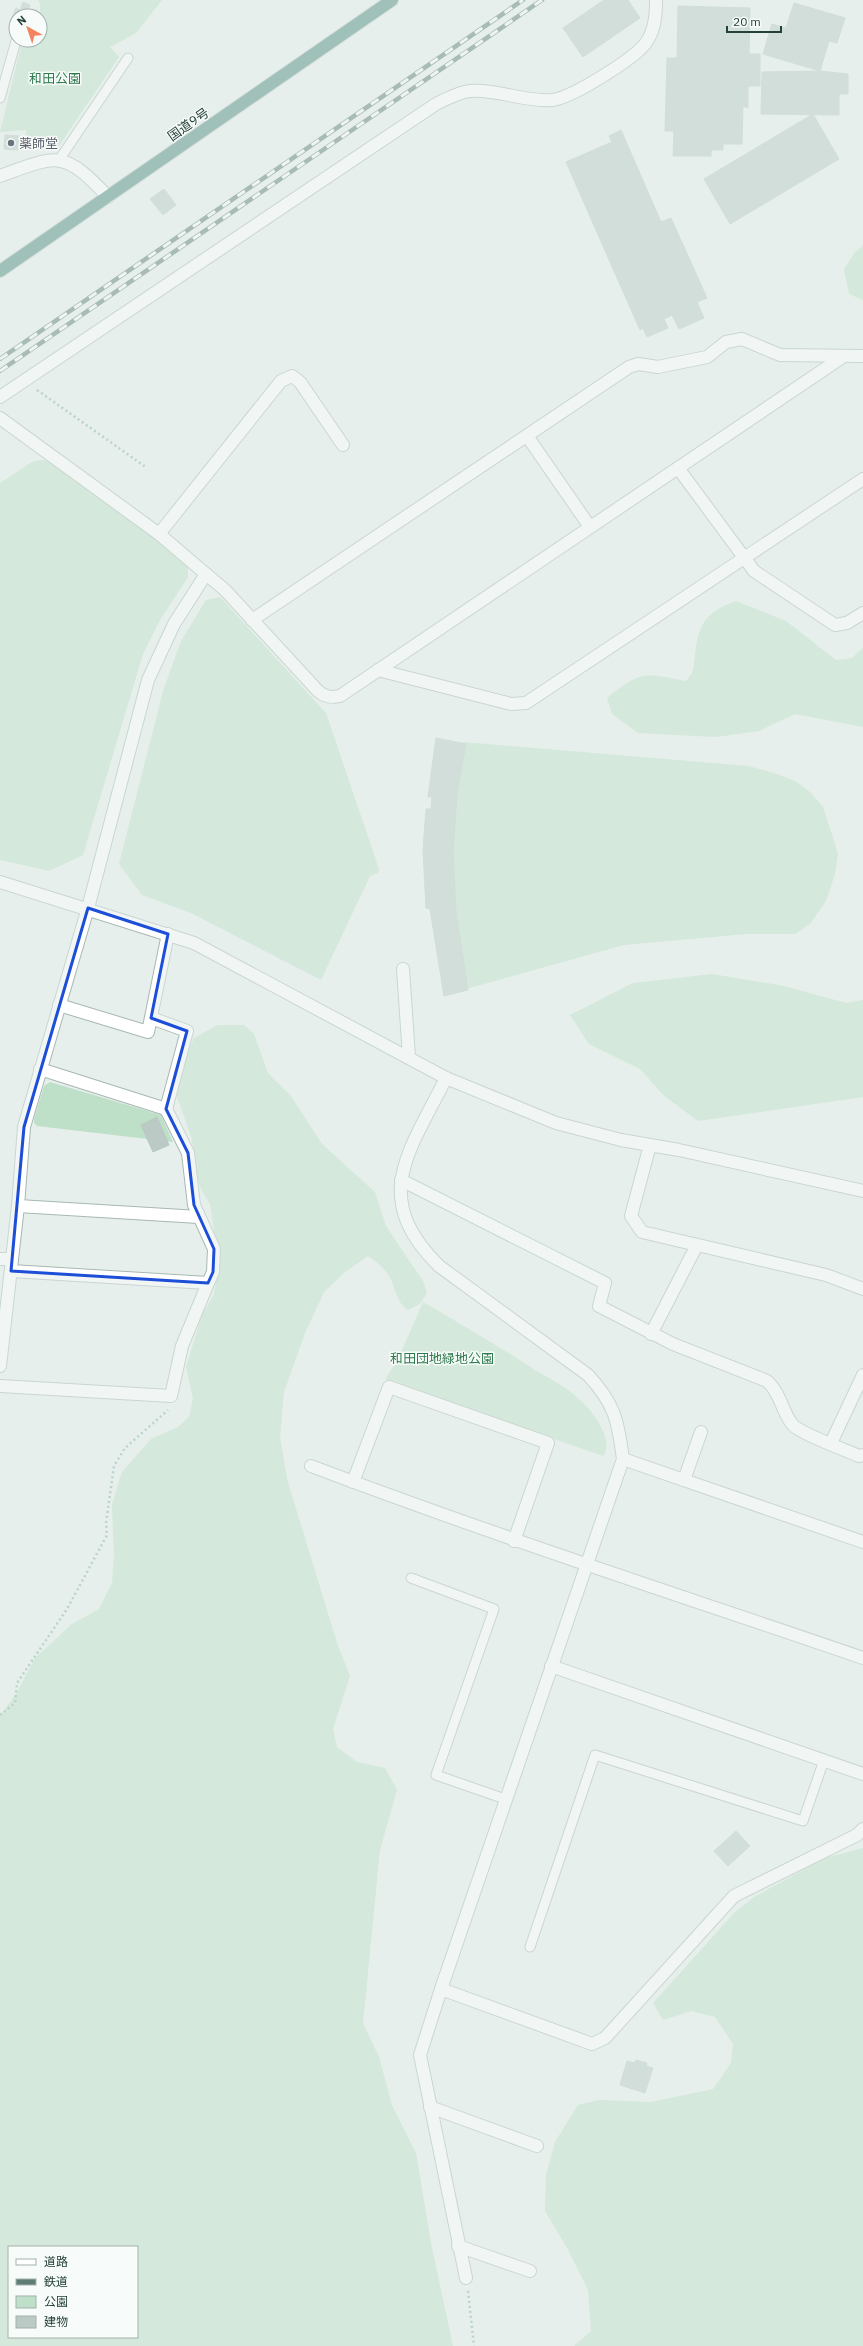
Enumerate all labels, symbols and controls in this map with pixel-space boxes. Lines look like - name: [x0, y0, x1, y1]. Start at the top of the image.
- north arrow: [8, 8, 48, 48]
- scale bar: [727, 8, 781, 34]
- text: N: [14, 12, 29, 28]
- text: 20 m: [733, 14, 761, 29]
- park label: 和田公園: [29, 70, 81, 87]
- street label: 国道9号: [164, 104, 212, 145]
- place label: 薬師堂: [19, 135, 58, 152]
- marker: 薬師堂: [6, 138, 16, 148]
- park label: 和田団地緑地公園: [390, 1350, 494, 1367]
- legend: [8, 2246, 138, 2338]
- text: 道路: [44, 2254, 68, 2269]
- text: 鉄道: [44, 2274, 68, 2289]
- text: 公園: [44, 2294, 68, 2309]
- text: 建物: [44, 2314, 68, 2329]

